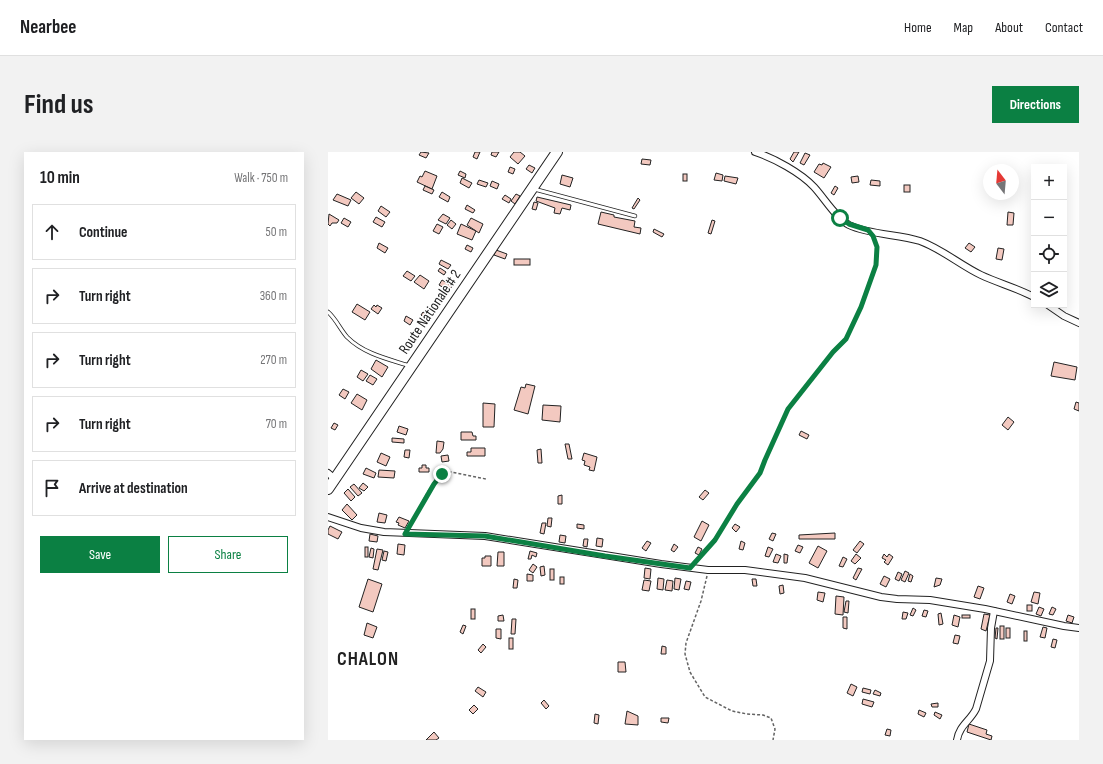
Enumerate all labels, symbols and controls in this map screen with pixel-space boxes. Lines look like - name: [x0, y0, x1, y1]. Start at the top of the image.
- text: Nearbee: [20, 16, 76, 39]
- text: Home: [904, 19, 932, 36]
- text: Map: [954, 19, 973, 36]
- text: About: [995, 19, 1023, 36]
- text: Contact: [1045, 19, 1083, 36]
- button: Directions: [992, 86, 1079, 123]
- text: Find us: [24, 88, 93, 121]
- north arrow: [983, 164, 1019, 200]
- map controls: [1031, 164, 1067, 308]
- button: +: [1031, 164, 1067, 200]
- text: 10 min: [40, 168, 80, 188]
- text: Walk · 750 m: [234, 170, 288, 186]
- button: −: [1031, 200, 1067, 236]
- route start: [831, 209, 849, 227]
- icon: ahead: [41, 221, 63, 243]
- text: Continue: [79, 223, 128, 242]
- text: 50 m: [266, 224, 287, 240]
- button: locate: [1031, 236, 1067, 272]
- street label: Route Nationale # 2: [395, 266, 465, 358]
- button: layers: [1031, 272, 1067, 308]
- icon: right: [41, 285, 63, 307]
- text: Turn right: [79, 287, 131, 306]
- text: 360 m: [260, 288, 287, 304]
- icon: right: [41, 349, 63, 371]
- text: Turn right: [79, 351, 131, 370]
- text: 270 m: [260, 352, 287, 368]
- icon: right: [41, 413, 63, 435]
- text: Turn right: [79, 415, 131, 434]
- text: 70 m: [266, 416, 287, 432]
- route end: [433, 465, 451, 483]
- icon: arrive: [41, 477, 63, 499]
- text: Arrive at destination: [79, 479, 188, 498]
- button: Save: [40, 536, 160, 573]
- button: Share: [168, 536, 288, 573]
- district label: CHALON: [337, 648, 399, 671]

